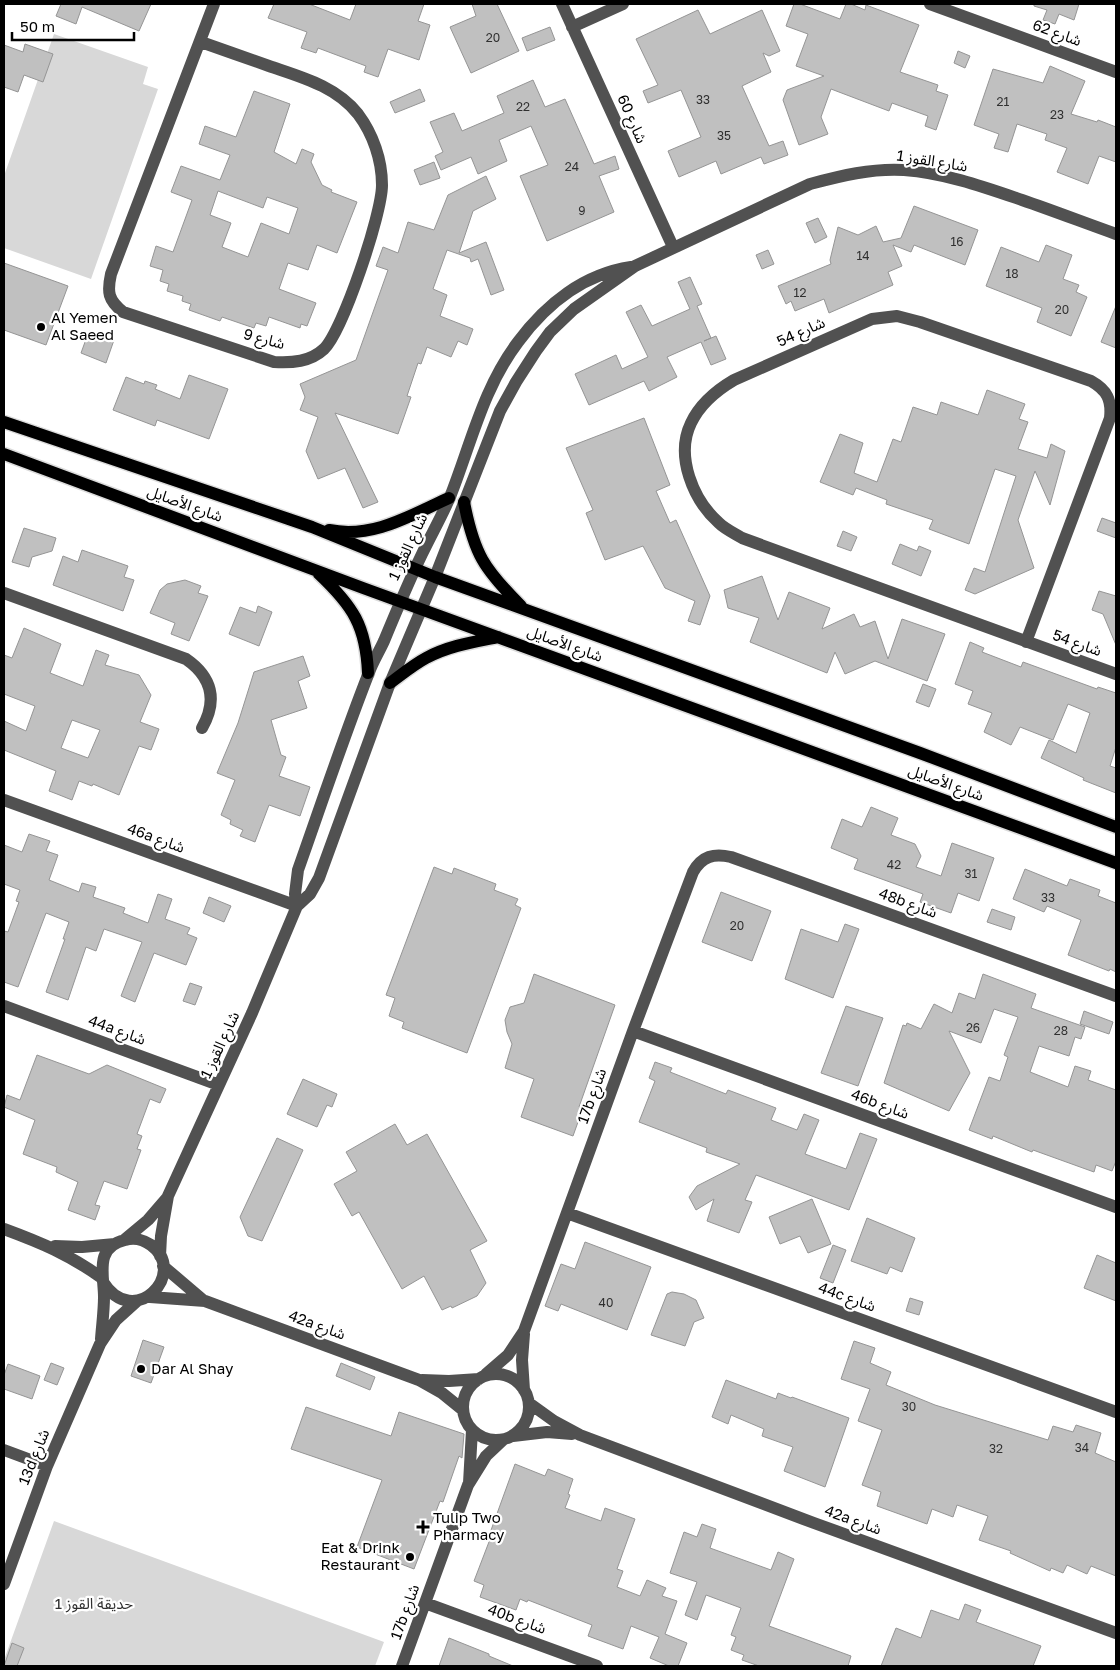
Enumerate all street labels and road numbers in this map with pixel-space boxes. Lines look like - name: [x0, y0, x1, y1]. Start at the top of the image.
- street label: شارع 62: [1029, 15, 1084, 53]
- street label: شارع 60: [611, 91, 652, 148]
- street label: شارع القوز 1: [895, 146, 969, 178]
- street label: شارع 54: [774, 312, 829, 353]
- street label: شارع 9: [241, 324, 287, 356]
- street label: شارع الأصايل: [144, 481, 226, 529]
- street label: شارع القوز 1: [384, 510, 434, 584]
- street label: شارع الأصايل: [524, 621, 606, 669]
- street label: شارع 54: [1049, 625, 1105, 663]
- street label: شارع الأصايل: [905, 760, 987, 808]
- street label: 46a شارع: [124, 818, 188, 860]
- street label: 48b شارع: [875, 883, 940, 925]
- street label: شارع القوز 1: [196, 1008, 246, 1082]
- street label: 44a شارع: [85, 1010, 149, 1052]
- street label: 17b شارع: [573, 1065, 613, 1127]
- street label: 46b شارع: [847, 1084, 912, 1126]
- street label: 44c شارع: [815, 1277, 879, 1319]
- street label: 42a شارع: [285, 1305, 349, 1346]
- street label: 13d شارع: [14, 1426, 56, 1489]
- street label: 42a شارع: [821, 1500, 885, 1541]
- street label: 17b شارع: [386, 1581, 426, 1643]
- street label: 40b شارع: [484, 1599, 549, 1641]

